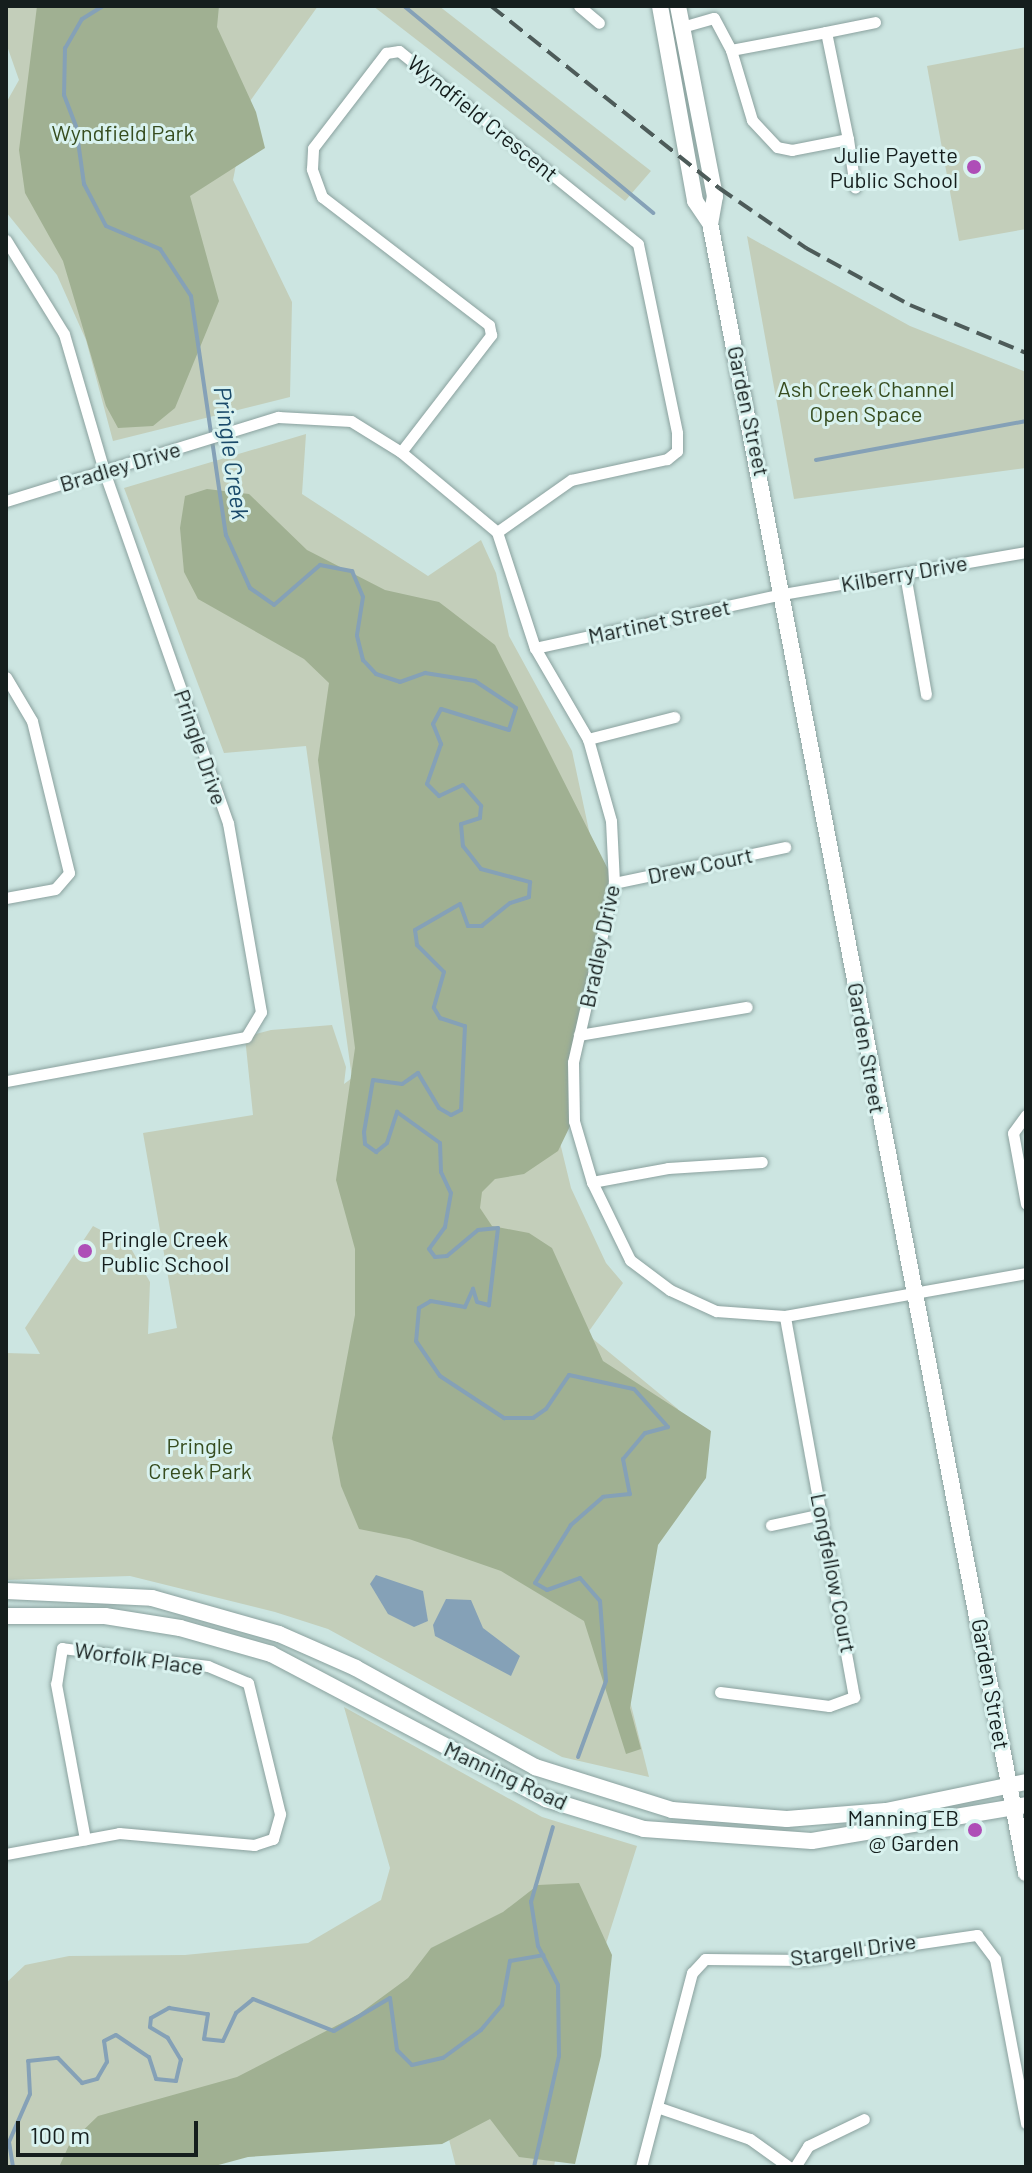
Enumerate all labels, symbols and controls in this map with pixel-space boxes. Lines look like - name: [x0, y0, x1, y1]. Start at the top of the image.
- street label: Wyndfield Crescent: [402, 49, 564, 187]
- park label: Wyndfield Park: [52, 120, 194, 146]
- place label: Julie Payette Public School: [830, 141, 958, 192]
- marker: Julie Payette Public School: [965, 158, 983, 176]
- street label: Garden Street: [722, 343, 776, 479]
- park label: Ash Creek Channel Open Space: [777, 375, 955, 426]
- water label: Pringle Creek: [208, 384, 256, 522]
- street label: Bradley Drive: [56, 435, 184, 497]
- street label: Kilberry Drive: [839, 549, 969, 597]
- street label: Martinet Street: [586, 593, 732, 649]
- street label: Pringle Drive: [169, 686, 233, 808]
- street label: Drew Court: [645, 841, 755, 889]
- street label: Bradley Drive: [573, 882, 625, 1010]
- street label: Garden Street: [842, 980, 892, 1116]
- place label: Pringle Creek Public School: [101, 1225, 229, 1276]
- marker: Pringle Creek Public School: [76, 1242, 94, 1260]
- park label: Pringle Creek Park: [148, 1432, 252, 1484]
- street label: Longfellow Court: [806, 1491, 862, 1655]
- street label: Garden Street: [966, 1616, 1016, 1752]
- street label: Worfolk Place: [73, 1636, 205, 1680]
- street label: Manning Road: [440, 1735, 572, 1815]
- place label: Manning EB @ Garden: [848, 1804, 959, 1856]
- marker: Manning EB @ Garden: [966, 1821, 984, 1839]
- street label: Stargell Drive: [788, 1927, 918, 1971]
- scale bar: [20, 2105, 202, 2155]
- text: 100 m: [30, 2120, 90, 2149]

